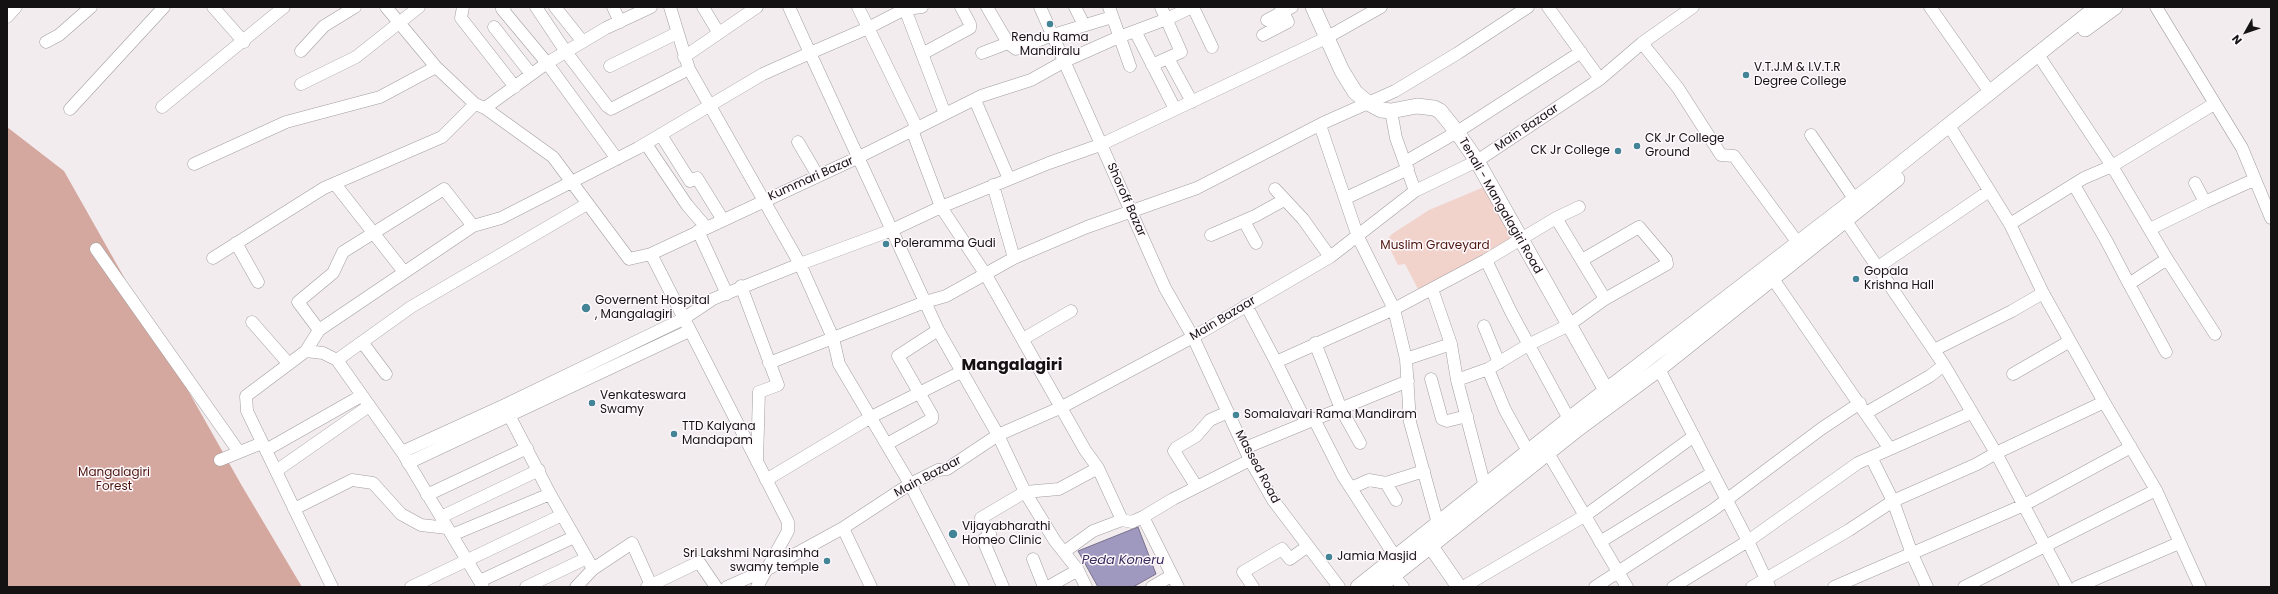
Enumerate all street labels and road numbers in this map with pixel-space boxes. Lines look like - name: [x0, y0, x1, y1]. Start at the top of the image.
- street label: Main Bazaar: [1492, 101, 1562, 155]
- street label: Tenali - Mangalagiri Road: [1455, 135, 1545, 277]
- street label: Kummari Bazar: [766, 154, 856, 204]
- street label: Shoroff Bazar: [1103, 161, 1149, 239]
- street label: Main Bazaar: [1188, 294, 1258, 344]
- street label: Massed Road: [1232, 428, 1282, 506]
- street label: Main Bazaar: [892, 453, 964, 501]

